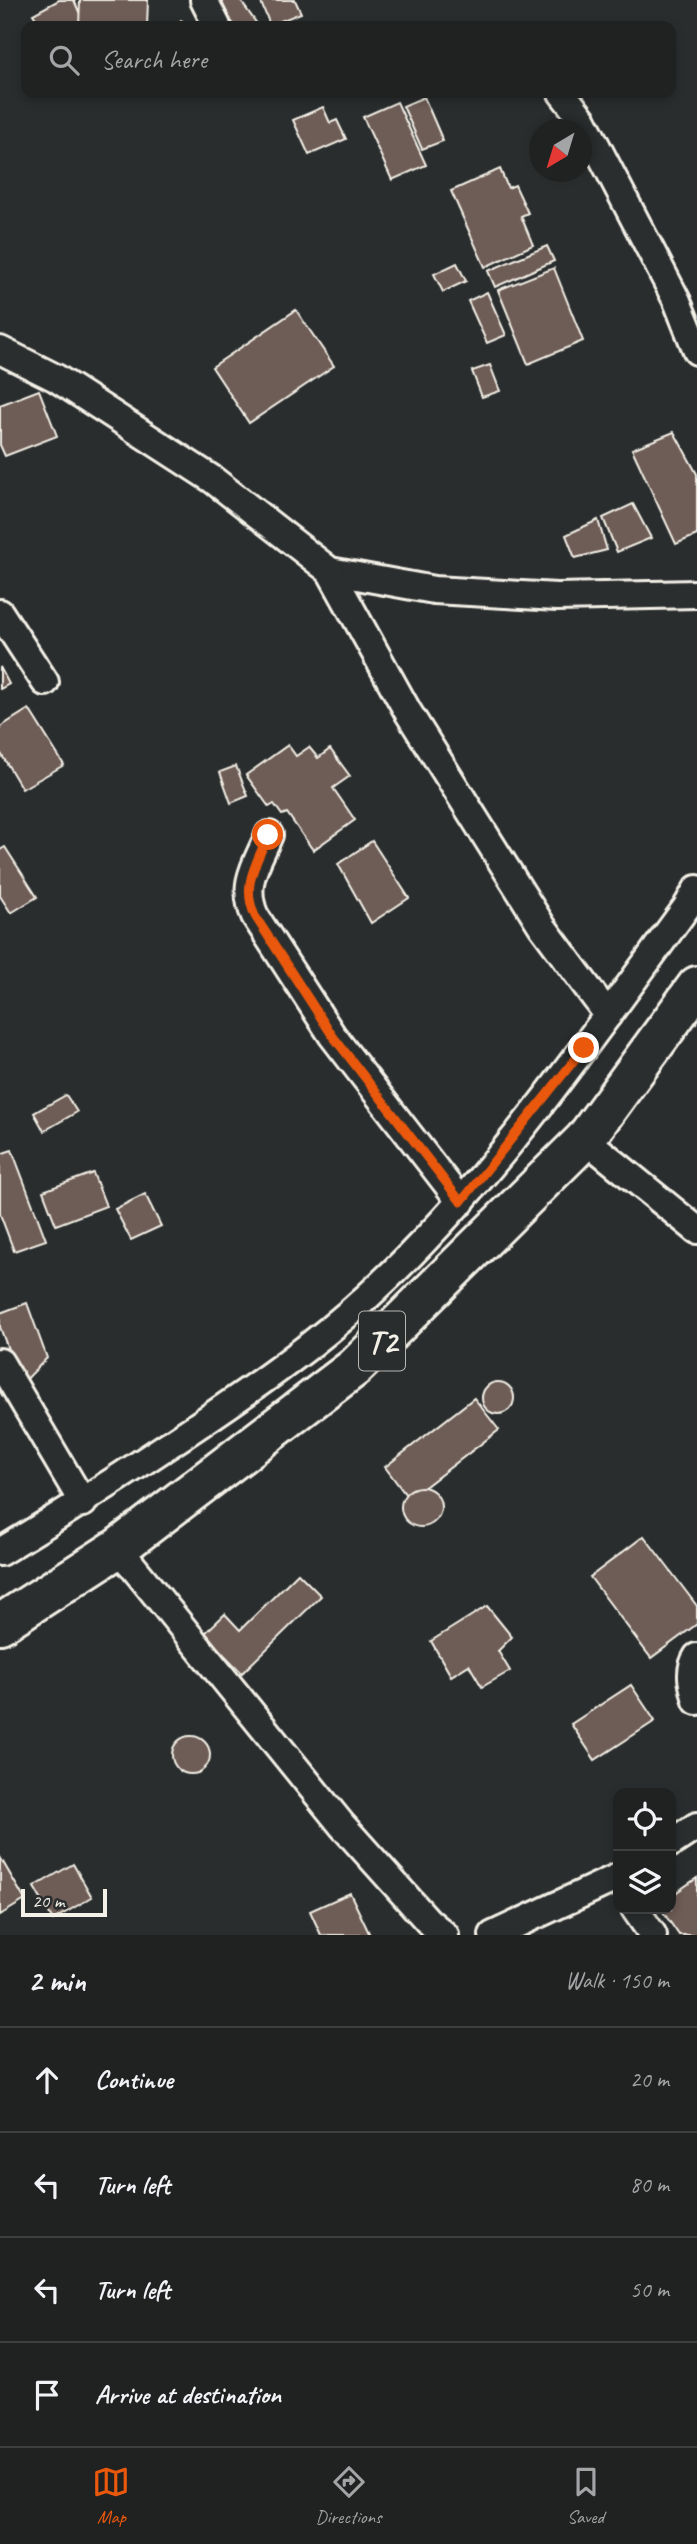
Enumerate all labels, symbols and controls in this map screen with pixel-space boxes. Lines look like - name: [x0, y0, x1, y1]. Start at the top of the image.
- search box: [21, 21, 676, 98]
- icon: search: [45, 41, 83, 79]
- text: Search here: [101, 43, 207, 76]
- north arrow: [529, 119, 592, 182]
- route start: [252, 819, 283, 850]
- route end: [568, 1032, 599, 1063]
- road number: T2: [359, 1312, 405, 1371]
- map controls: [613, 1788, 676, 1914]
- button: locate: [613, 1788, 676, 1851]
- button: layers: [613, 1851, 676, 1914]
- scale bar: [21, 1886, 107, 1918]
- text: 20 m: [32, 1889, 64, 1913]
- text: 2 min: [28, 1962, 85, 2000]
- text: Walk · 150 m: [565, 1966, 669, 1995]
- icon: ahead: [28, 2061, 66, 2099]
- text: Continue: [95, 2063, 173, 2096]
- text: 20 m: [630, 2065, 669, 2094]
- icon: left: [28, 2166, 66, 2204]
- text: Turn left: [95, 2168, 170, 2201]
- text: 80 m: [630, 2170, 669, 2199]
- icon: left: [28, 2271, 66, 2309]
- text: Turn left: [95, 2273, 170, 2306]
- text: 50 m: [630, 2275, 669, 2304]
- icon: arrive: [28, 2376, 66, 2414]
- text: Arrive at destination: [95, 2378, 281, 2411]
- tab: Map: [92, 2463, 130, 2529]
- tab: Directions: [315, 2463, 382, 2529]
- tab: Saved: [567, 2463, 605, 2529]

